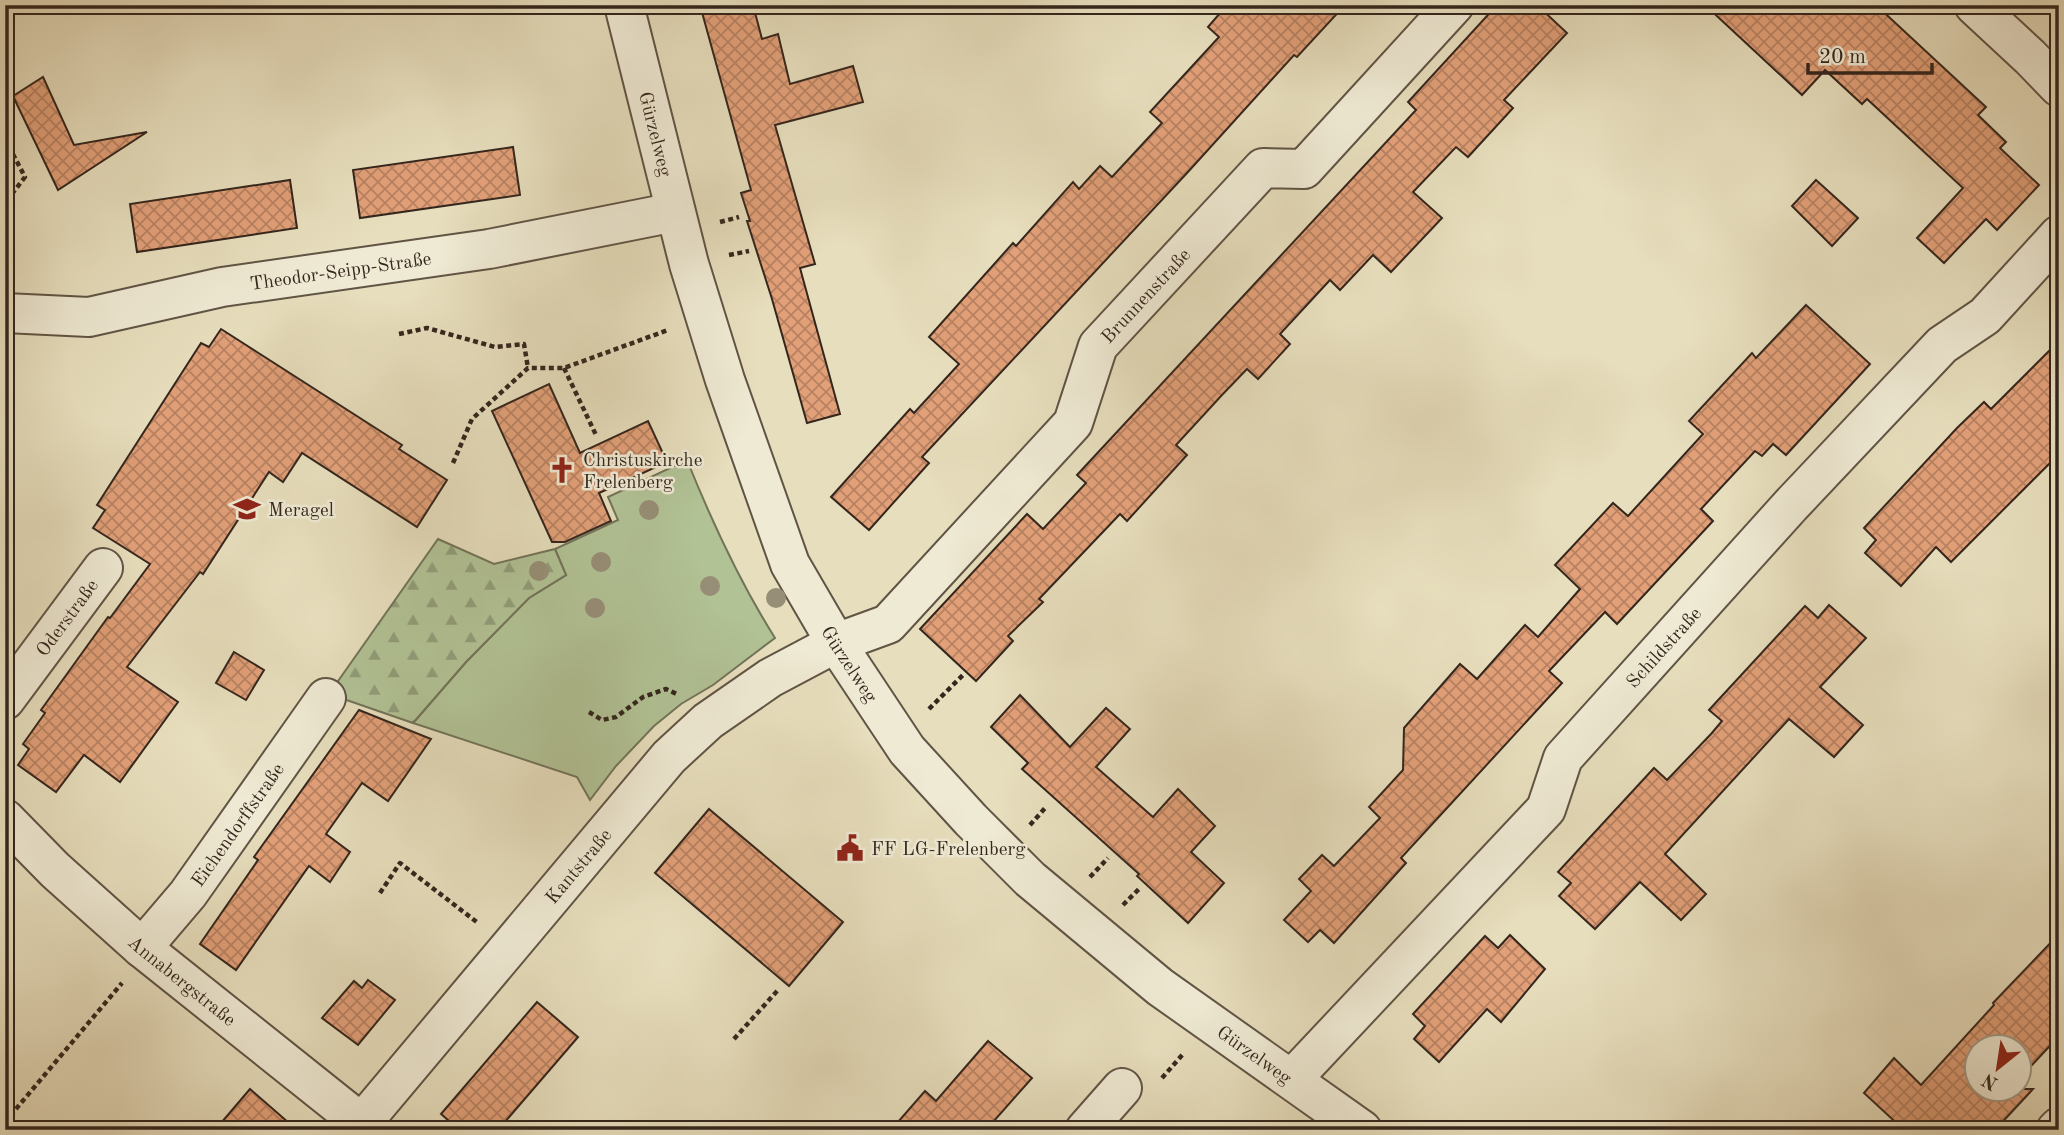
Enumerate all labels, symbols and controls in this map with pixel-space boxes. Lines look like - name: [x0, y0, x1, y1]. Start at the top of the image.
- scale bar: [1808, 32, 1933, 76]
- text: 20 m: [1819, 47, 1866, 68]
- street label: Gürzelweg: [634, 90, 674, 180]
- street label: Brunnenstraße: [1099, 246, 1195, 348]
- street label: Theodor-Seipp-Straße: [249, 250, 433, 295]
- place label: Christuskirche Frelenberg: [583, 452, 702, 493]
- church icon: Christuskirche Frelenberg: [547, 455, 577, 485]
- school or university icon: Meragel: [232, 494, 262, 524]
- place label: Meragel: [268, 502, 334, 521]
- street label: Oderstraße: [34, 577, 103, 661]
- street label: Schildstraße: [1624, 605, 1706, 693]
- street label: Gürzelweg: [816, 624, 880, 707]
- street label: Eichendorffstraße: [189, 761, 289, 891]
- street label: Kantstraße: [543, 826, 616, 908]
- public building icon: FF LG-Frelenberg: [835, 833, 865, 863]
- place label: FF LG-Frelenberg: [871, 841, 1026, 860]
- street label: Annabergstraße: [123, 933, 238, 1031]
- street label: Gürzelweg: [1213, 1023, 1295, 1089]
- north arrow: [1962, 1034, 2032, 1104]
- text: N: [1979, 1068, 2002, 1092]

